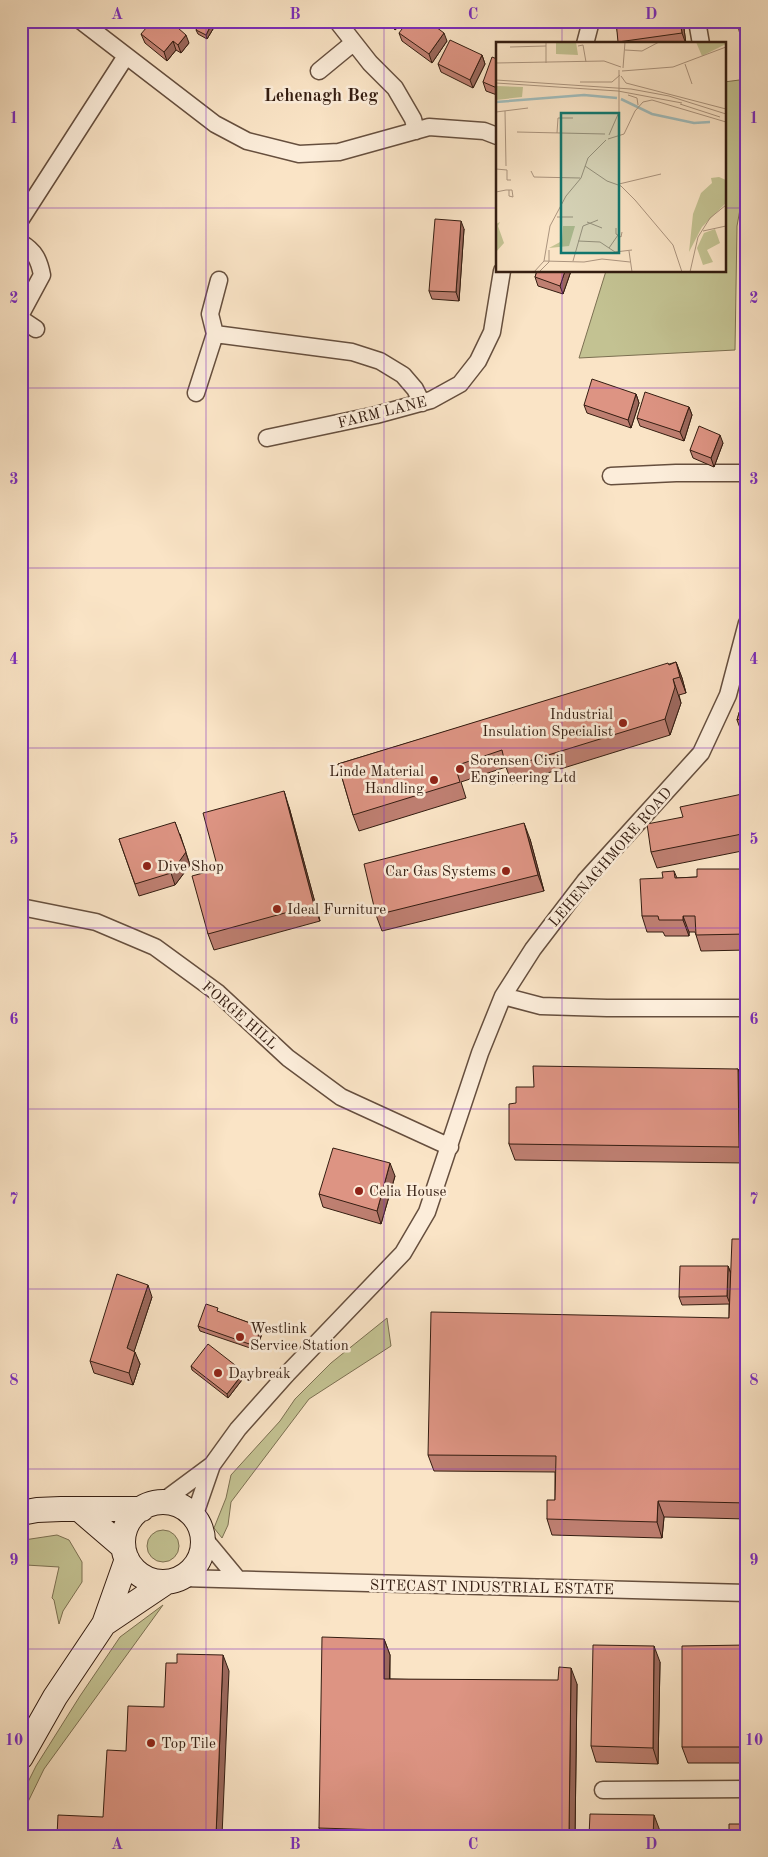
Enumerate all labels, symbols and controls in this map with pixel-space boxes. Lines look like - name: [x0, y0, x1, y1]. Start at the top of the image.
- text: A: [111, 7, 123, 23]
- text: B: [289, 7, 301, 23]
- text: C: [468, 7, 478, 23]
- text: D: [645, 7, 657, 23]
- inset map: [496, 42, 726, 272]
- district label: Lehenagh Beg: [264, 87, 378, 105]
- text: 1: [9, 111, 19, 127]
- text: 1: [749, 111, 759, 127]
- text: 2: [9, 291, 19, 307]
- text: 2: [749, 291, 759, 307]
- street label: FARM LANE: [336, 395, 428, 432]
- text: 3: [9, 472, 19, 488]
- text: 3: [749, 472, 759, 488]
- text: 4: [9, 652, 19, 668]
- text: 4: [749, 652, 759, 668]
- place label: Industrial Insulation Specialist: [482, 708, 613, 740]
- marker: Industrial Insulation Specialist: [617, 717, 629, 729]
- place label: Sorensen Civil Engineering Ltd: [470, 754, 576, 786]
- marker: Sorensen Civil Engineering Ltd: [454, 763, 466, 775]
- place label: Linde Material Handling: [329, 765, 424, 797]
- marker: Linde Material Handling: [428, 774, 440, 786]
- street label: LEHENAGHMORE ROAD: [547, 786, 675, 930]
- text: 5: [9, 832, 19, 848]
- text: 5: [749, 832, 759, 848]
- marker: Dive Shop: [141, 860, 153, 872]
- place label: Dive Shop: [157, 860, 224, 875]
- place label: Car Gas Systems: [385, 865, 496, 880]
- marker: Car Gas Systems: [500, 865, 512, 877]
- marker: Ideal Furniture: [271, 903, 283, 915]
- place label: Ideal Furniture: [287, 903, 386, 918]
- street label: FORGE HILL: [198, 979, 280, 1053]
- text: 6: [9, 1012, 19, 1028]
- text: 6: [749, 1012, 759, 1028]
- marker: Celia House: [353, 1185, 365, 1197]
- place label: Celia House: [369, 1185, 446, 1200]
- text: 7: [9, 1192, 19, 1208]
- text: 7: [749, 1192, 759, 1208]
- place label: Westlink Service Station: [250, 1322, 349, 1354]
- marker: Westlink Service Station: [234, 1331, 246, 1343]
- marker: Daybreak: [212, 1367, 224, 1379]
- place label: Daybreak: [228, 1367, 291, 1382]
- text: 8: [9, 1373, 19, 1389]
- text: 8: [749, 1373, 759, 1389]
- text: 9: [9, 1553, 19, 1569]
- text: 9: [749, 1553, 759, 1569]
- street label: SITECAST INDUSTRIAL ESTATE: [370, 1579, 614, 1598]
- text: 10: [5, 1733, 23, 1749]
- text: 10: [745, 1733, 763, 1749]
- marker: Top Tile: [145, 1737, 157, 1749]
- place label: Top Tile: [161, 1737, 216, 1752]
- text: A: [111, 1837, 123, 1853]
- text: B: [289, 1837, 301, 1853]
- text: C: [468, 1837, 478, 1853]
- text: D: [645, 1837, 657, 1853]

